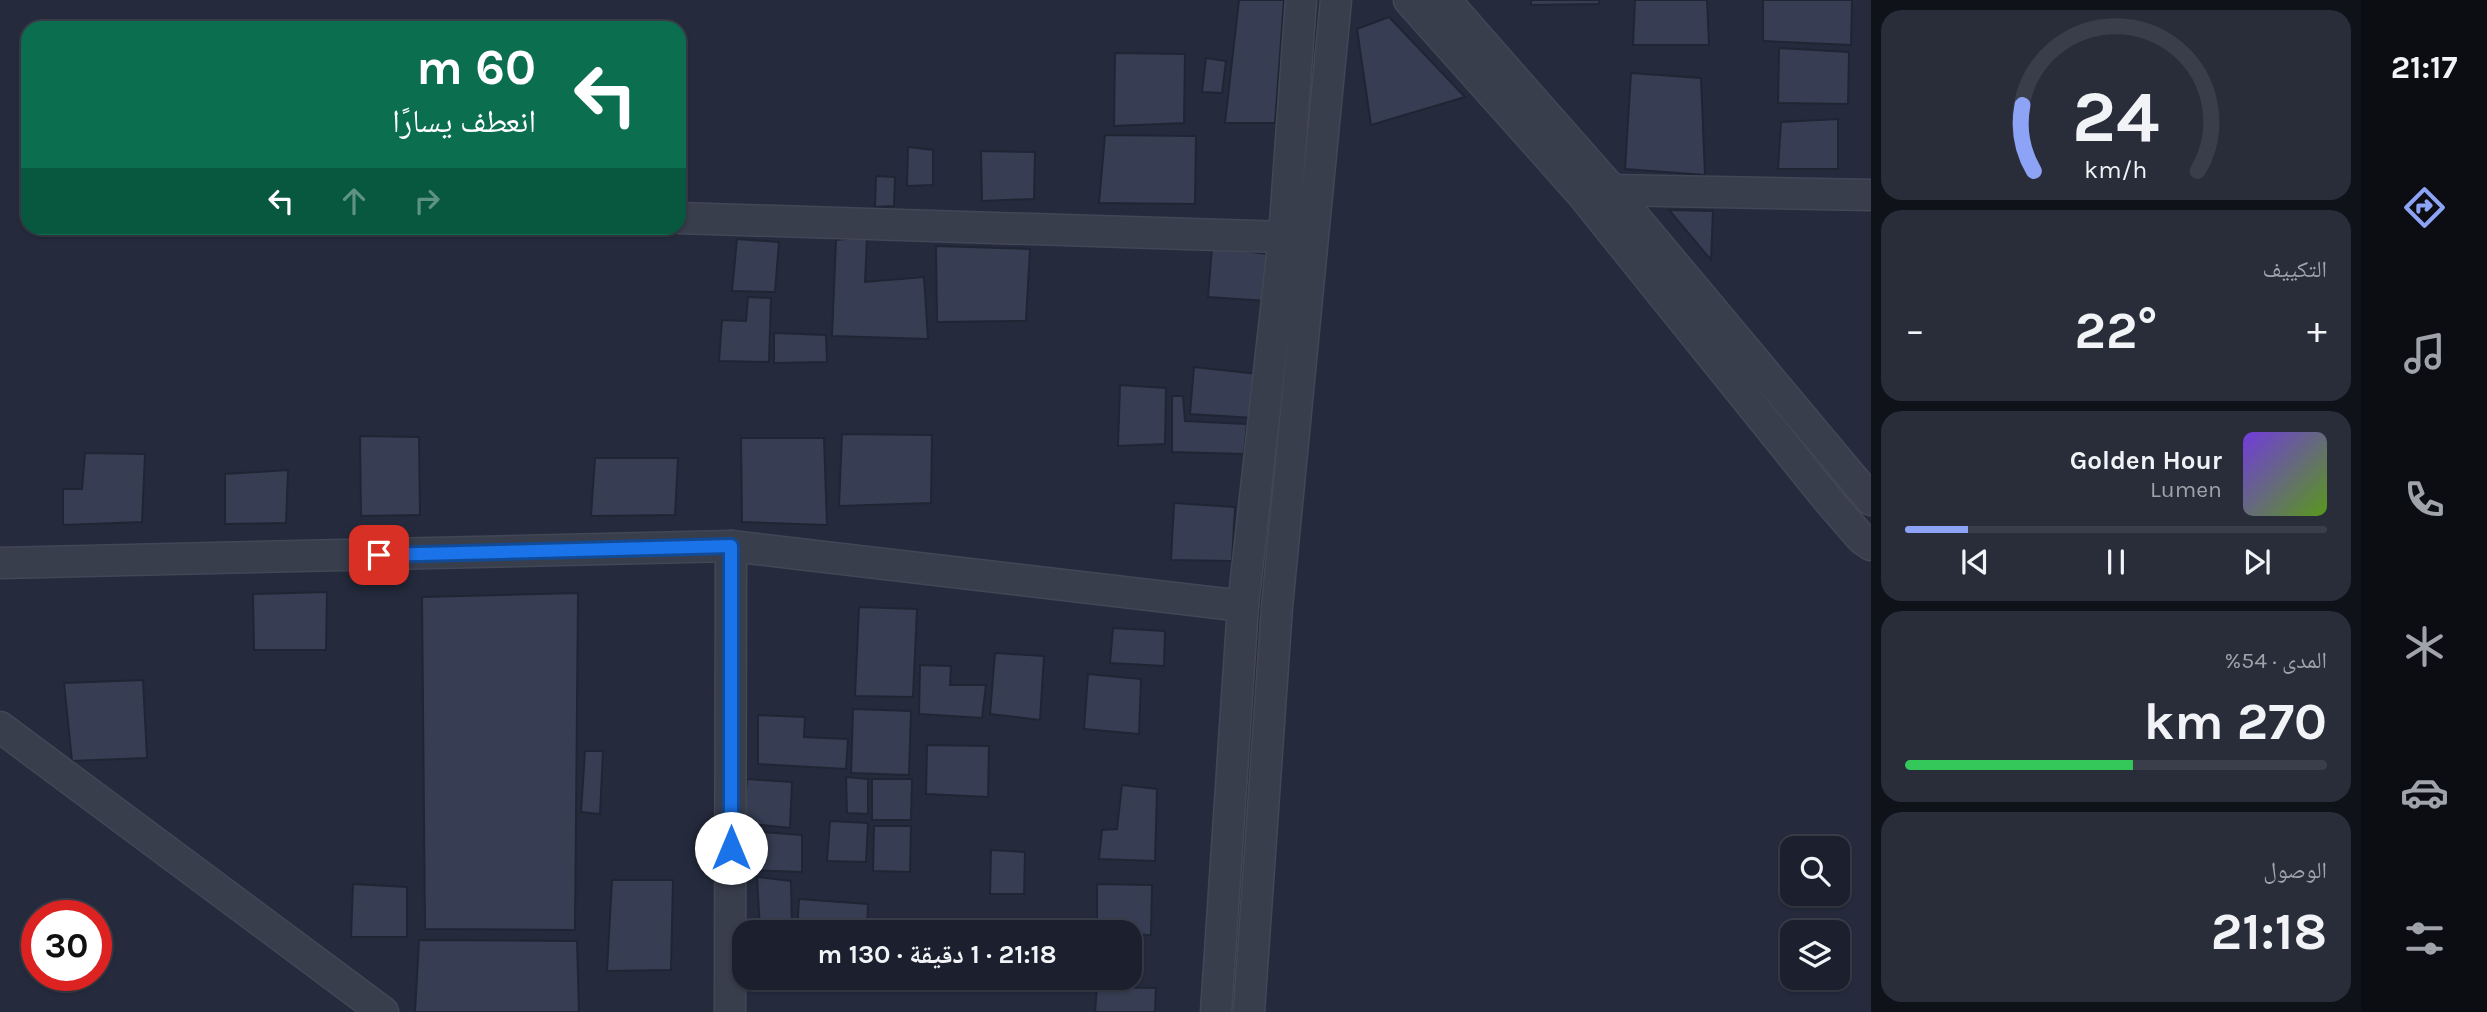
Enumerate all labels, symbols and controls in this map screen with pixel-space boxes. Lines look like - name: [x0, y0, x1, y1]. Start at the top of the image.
- text: 60 m: [416, 39, 536, 96]
- icon: left: [560, 49, 651, 140]
- text: 21:17: [2391, 49, 2457, 86]
- text: 24: [2072, 75, 2160, 160]
- text: انعطف يسارًا: [392, 103, 536, 140]
- text: km/h: [2084, 155, 2148, 184]
- icon: left: [262, 182, 300, 220]
- icon: ahead: [335, 182, 373, 220]
- icon: right: [408, 182, 446, 220]
- icon: directions: [2400, 183, 2449, 232]
- text: التكييف: [2262, 256, 2327, 283]
- text: 22°: [2074, 300, 2158, 361]
- text: −: [1905, 308, 1925, 353]
- text: +: [2307, 308, 2327, 353]
- icon: music: [2400, 329, 2449, 378]
- text: Golden Hour: [2070, 445, 2222, 476]
- icon: phone: [2400, 475, 2449, 524]
- text: Lumen: [2150, 476, 2222, 503]
- pin: [349, 525, 409, 585]
- icon: arrive: [360, 536, 398, 574]
- icon: previous: [1956, 543, 1994, 581]
- icon: pause: [2097, 543, 2135, 581]
- icon: next: [2238, 543, 2276, 581]
- icon: climate: [2400, 622, 2449, 671]
- text: المدى · 54%: [2224, 647, 2327, 674]
- text: 270 km: [2144, 691, 2327, 752]
- icon: car: [2400, 768, 2449, 817]
- position arrow: [694, 811, 768, 885]
- map controls: [1780, 836, 1850, 990]
- button: search: [1780, 836, 1850, 906]
- text: الوصول: [2263, 857, 2327, 884]
- speed limit sign: 30: [21, 900, 112, 991]
- text: 21:18: [2211, 901, 2327, 962]
- icon: filters: [2400, 914, 2449, 963]
- button: layers: [1780, 920, 1850, 990]
- text: 21:18 · 1 دقيقة · 130 m: [817, 939, 1057, 970]

